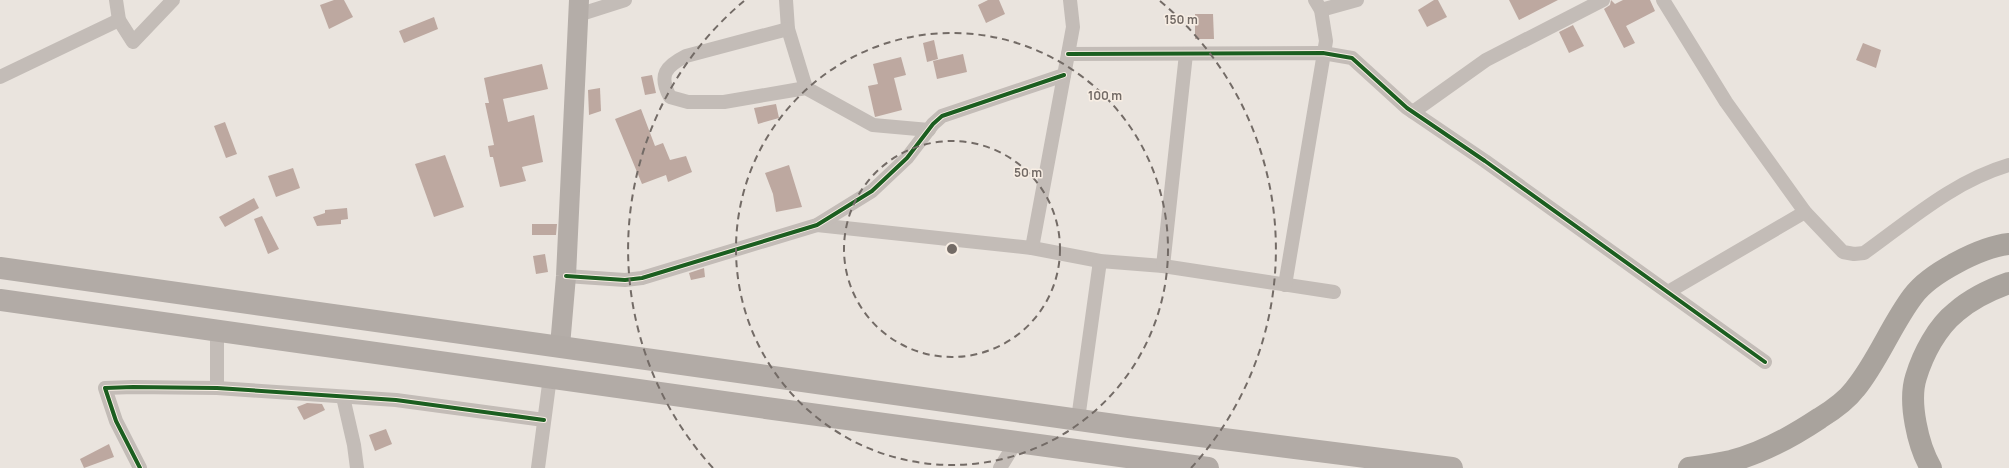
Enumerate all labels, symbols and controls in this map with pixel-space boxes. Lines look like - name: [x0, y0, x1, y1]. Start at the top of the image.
- text: 150 m: [1164, 11, 1198, 28]
- text: 100 m: [1088, 87, 1122, 104]
- text: 50 m: [1014, 164, 1042, 181]
- centre of rings: [945, 242, 959, 256]

